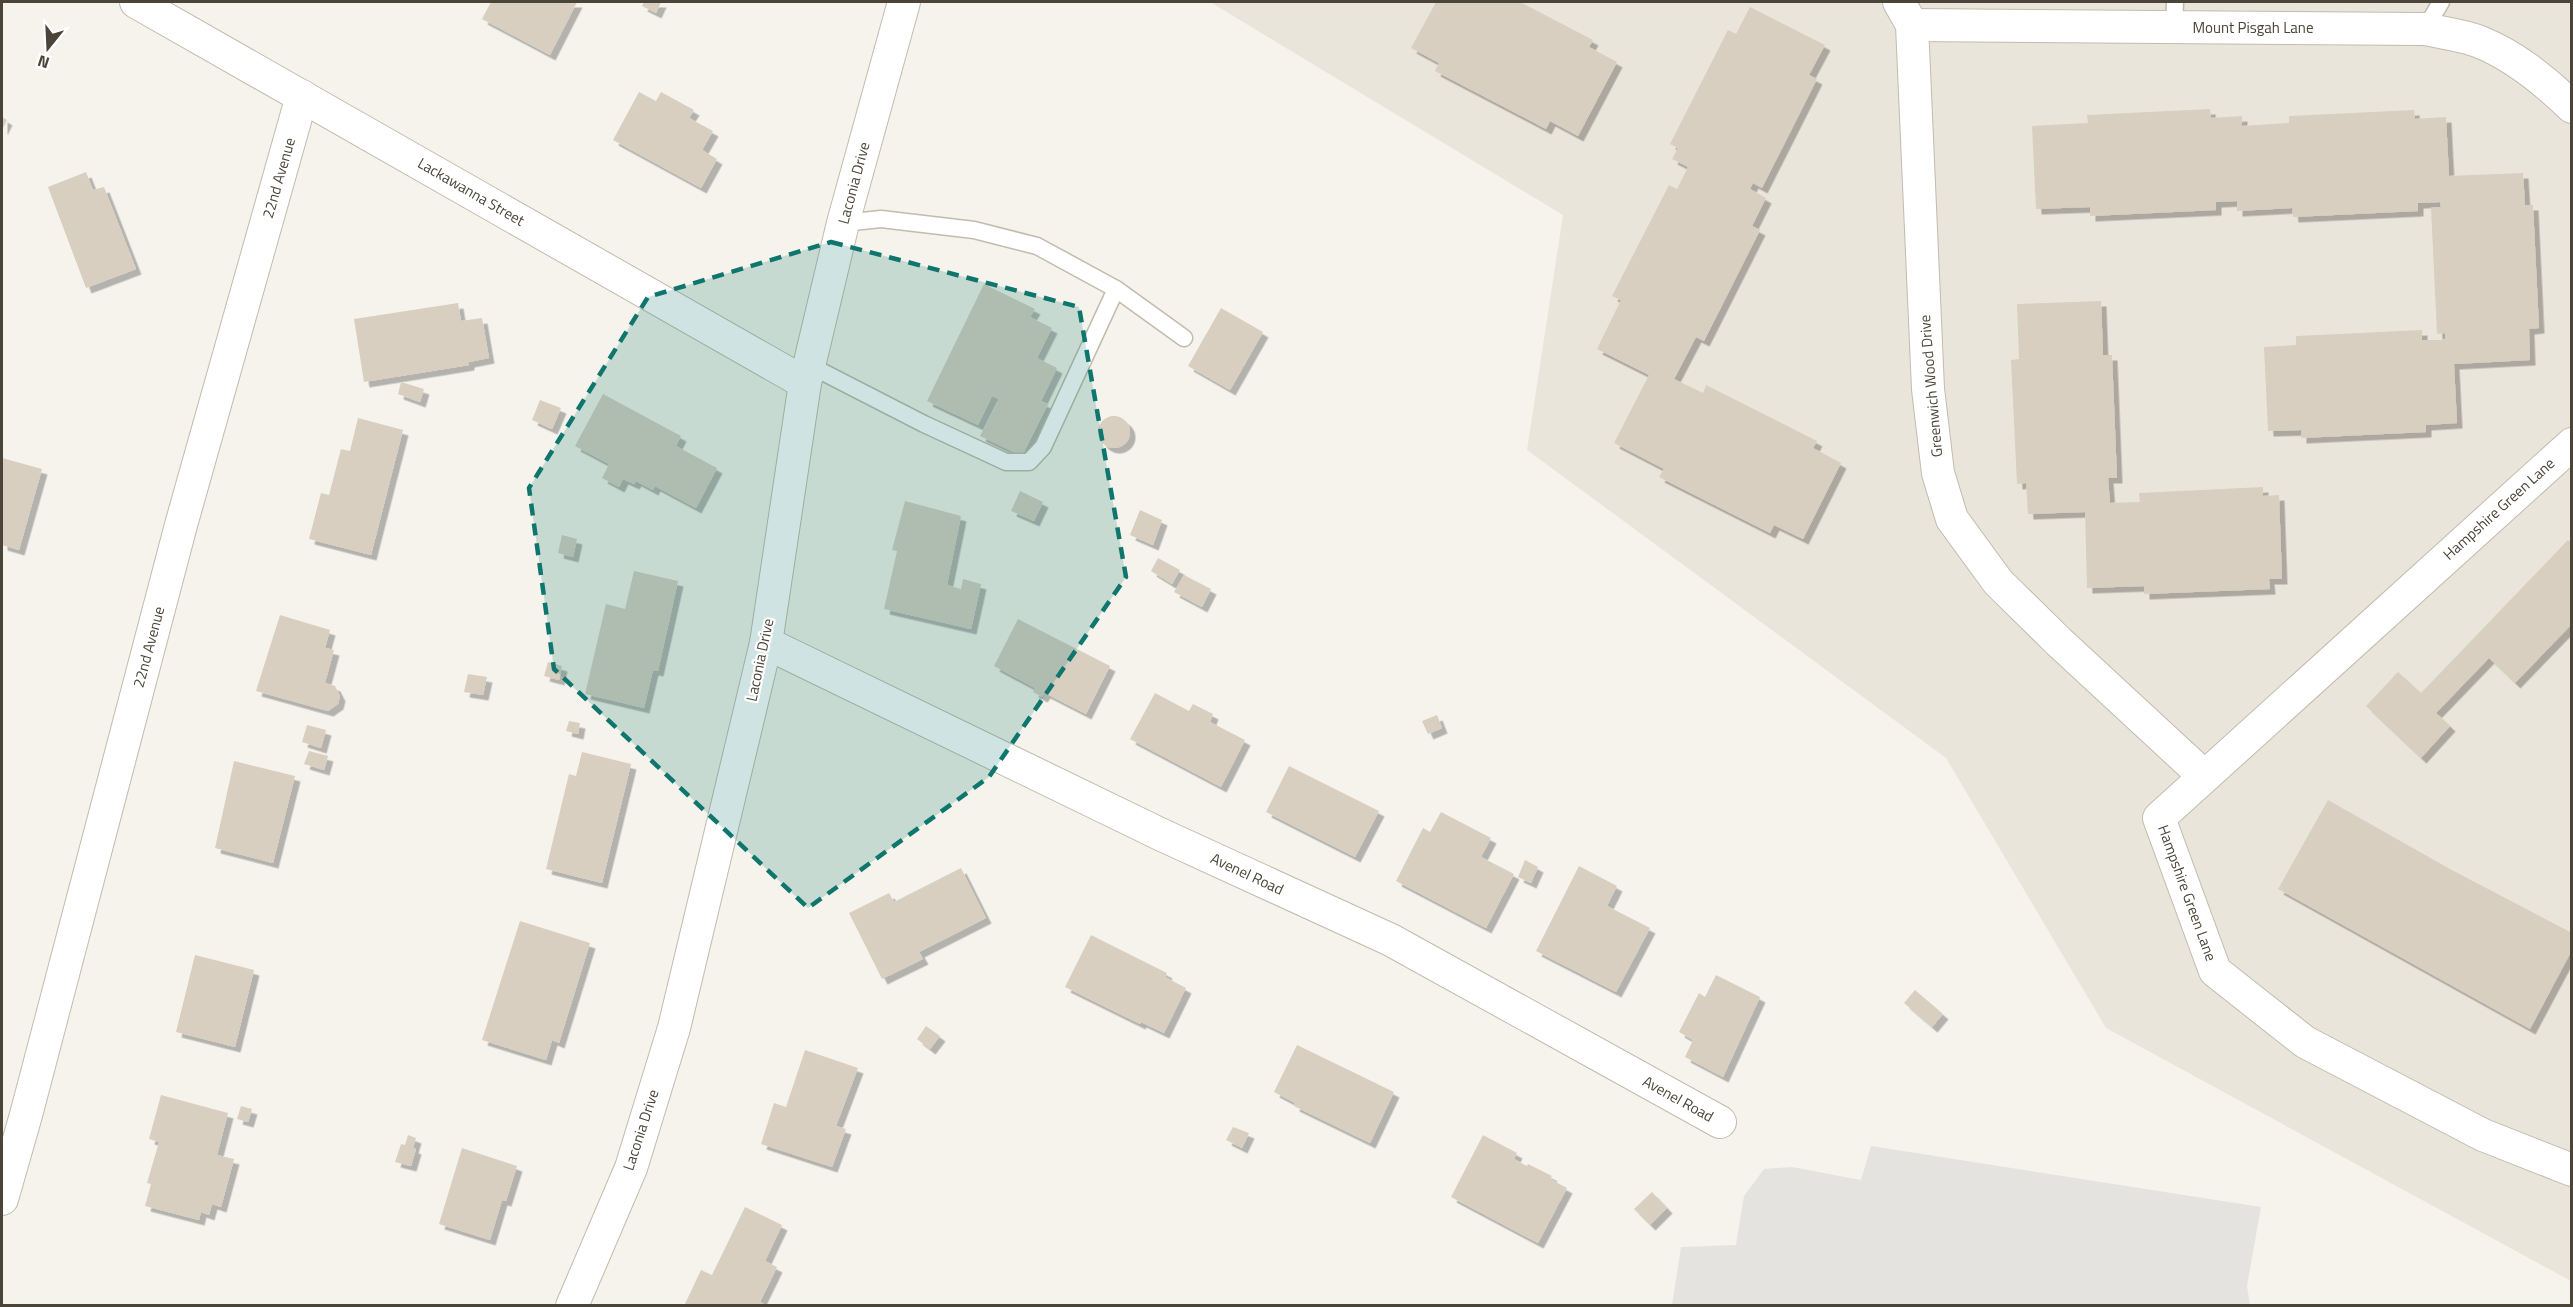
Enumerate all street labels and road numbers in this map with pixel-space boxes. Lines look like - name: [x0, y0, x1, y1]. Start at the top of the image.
- street label: Mount Pisgah Lane: [2193, 16, 2313, 39]
- street label: 22nd Avenue: [256, 135, 301, 221]
- street label: Laconia Drive: [832, 139, 875, 226]
- street label: Lackawanna Street: [413, 152, 530, 232]
- street label: Greenwich Wood Drive: [1913, 314, 1948, 458]
- street label: Hampshire Green Lane: [2438, 452, 2560, 565]
- street label: 22nd Avenue: [127, 604, 170, 690]
- street label: Laconia Drive: [740, 616, 779, 703]
- street label: Hampshire Green Lane: [2152, 822, 2223, 964]
- street label: Avenel Road: [1207, 847, 1288, 900]
- street label: Avenel Road: [1638, 1070, 1718, 1128]
- street label: Laconia Drive: [617, 1086, 664, 1173]

